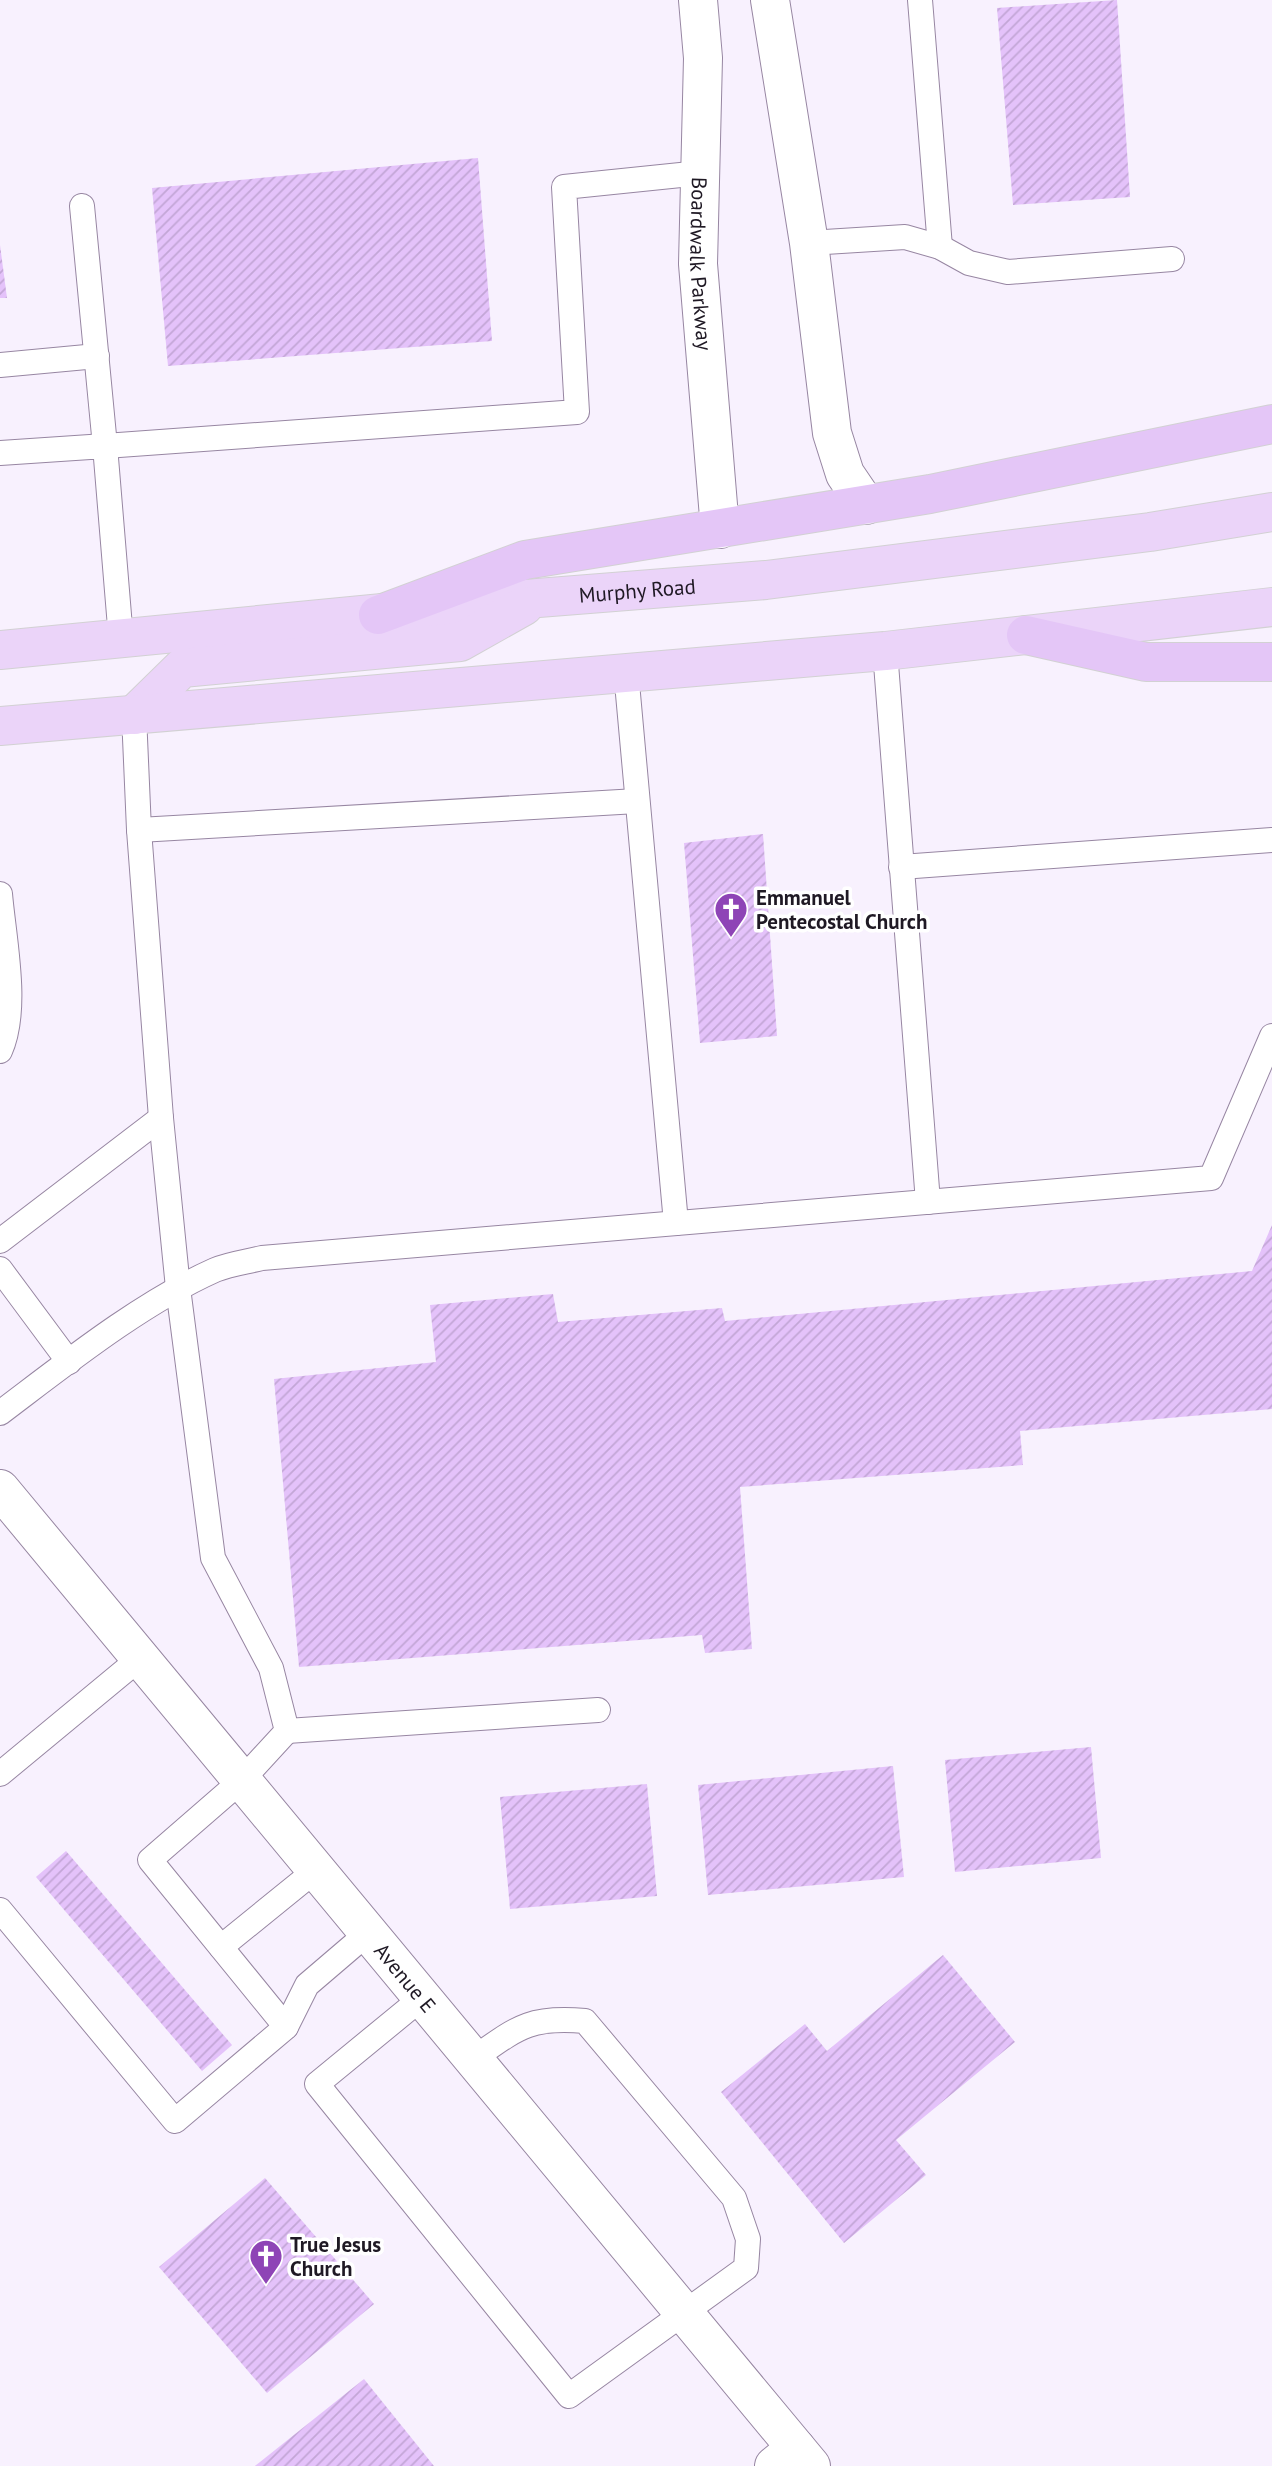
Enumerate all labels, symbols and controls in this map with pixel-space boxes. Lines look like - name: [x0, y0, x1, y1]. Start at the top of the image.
- street label: Boardwalk Parkway: [684, 177, 719, 352]
- street label: Murphy Road: [578, 572, 697, 608]
- place label: Emmanuel Pentecostal Church: [756, 884, 927, 935]
- church icon: Emmanuel Pentecostal Church: [712, 890, 750, 939]
- street label: Avenue E: [369, 1937, 442, 2018]
- place label: True Jesus Church: [290, 2231, 381, 2282]
- church icon: True Jesus Church: [247, 2237, 285, 2286]

